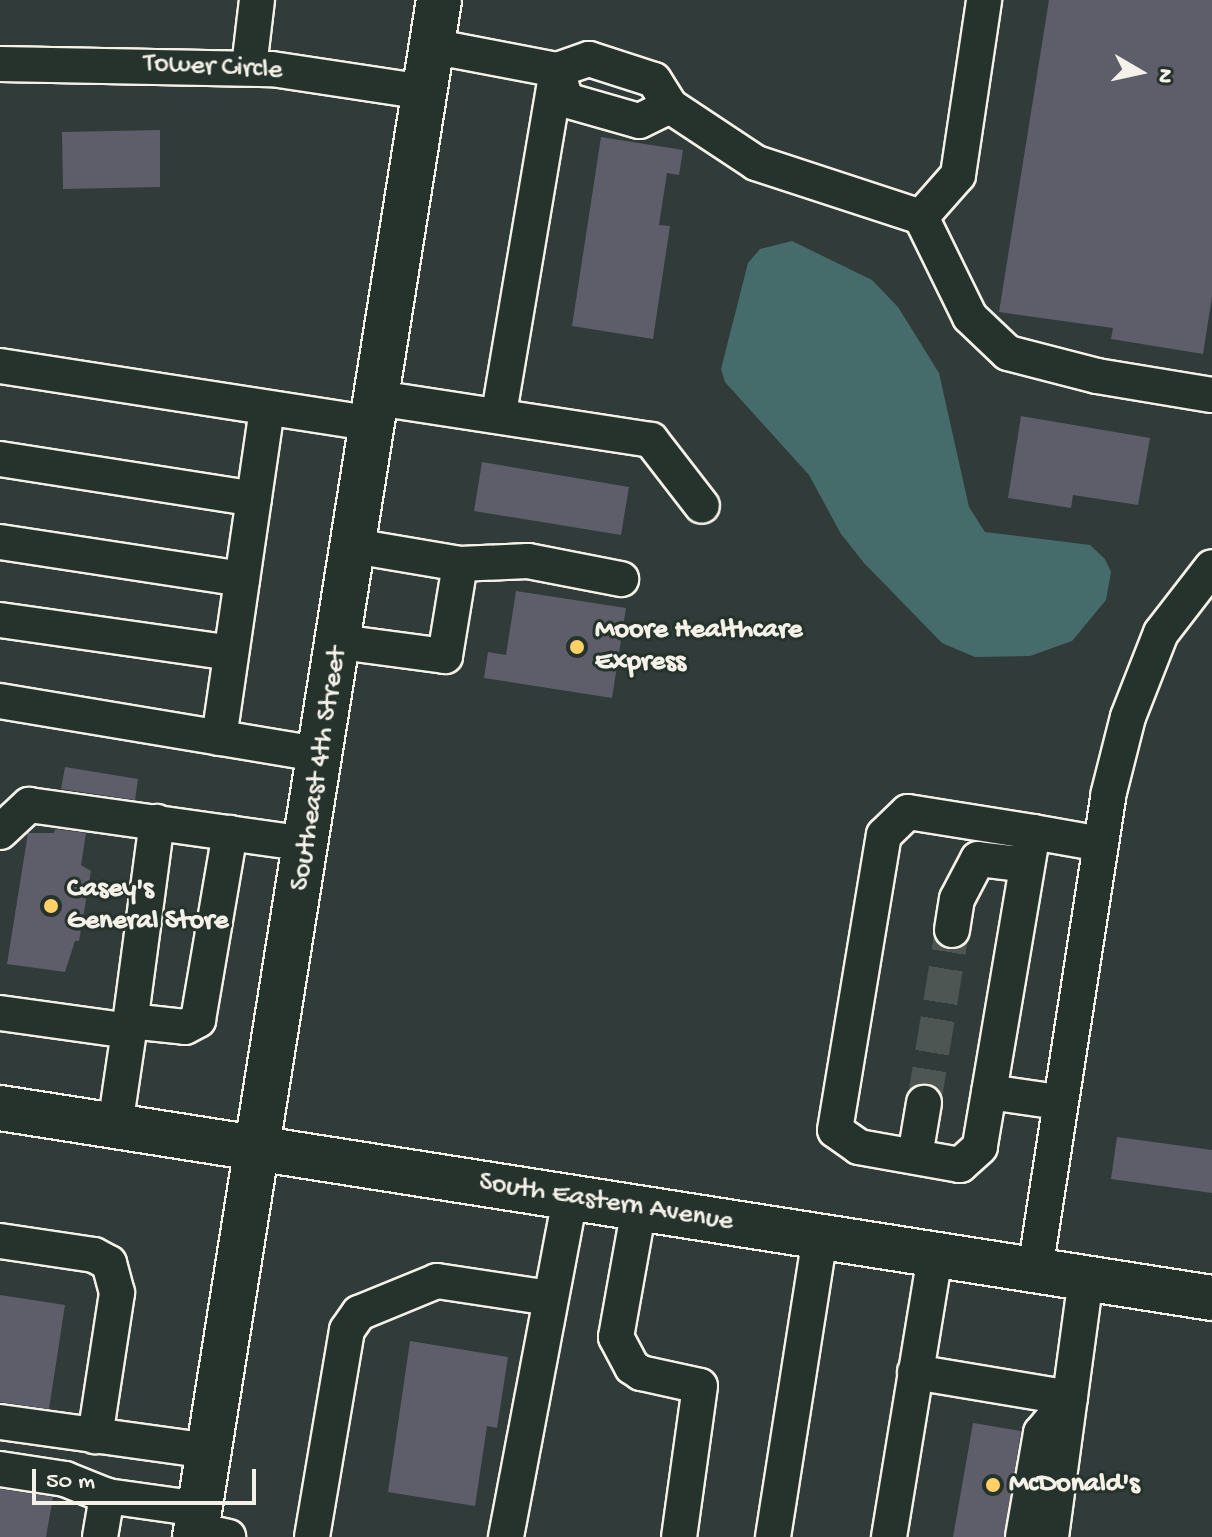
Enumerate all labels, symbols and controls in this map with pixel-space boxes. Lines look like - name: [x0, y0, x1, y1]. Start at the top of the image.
- north arrow: [1100, 32, 1180, 112]
- street label: Tower Circle: [143, 48, 283, 88]
- text: N: [1150, 67, 1178, 85]
- place label: Moore Healthcare Express: [595, 614, 803, 680]
- marker: Moore Healthcare Express: [566, 636, 588, 658]
- street label: Southeast 4th Street: [284, 645, 356, 893]
- place label: Casey's General Store: [67, 873, 228, 939]
- marker: Casey's General Store: [42, 897, 60, 915]
- street label: South Eastern Avenue: [476, 1166, 736, 1240]
- scale bar: [36, 1453, 260, 1503]
- text: 50 m: [46, 1468, 95, 1497]
- place label: McDonald's: [1009, 1468, 1140, 1502]
- marker: McDonald's: [984, 1476, 1002, 1494]

